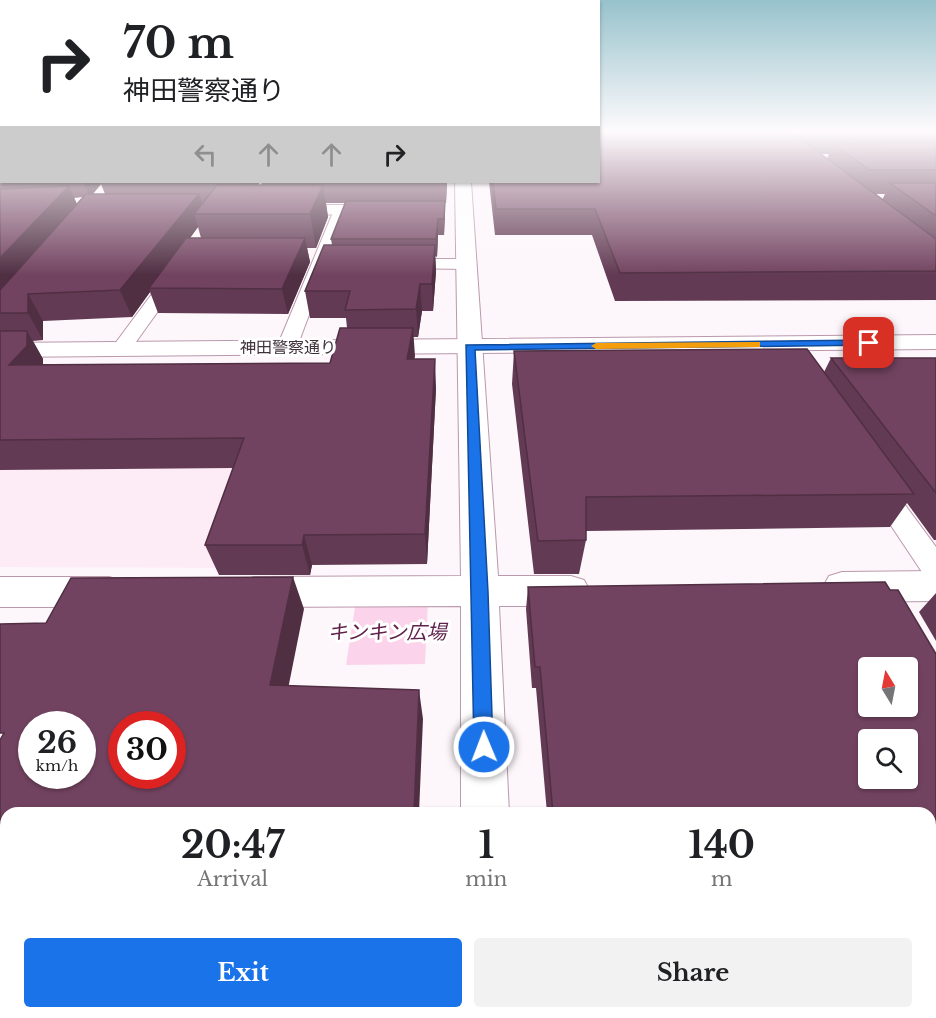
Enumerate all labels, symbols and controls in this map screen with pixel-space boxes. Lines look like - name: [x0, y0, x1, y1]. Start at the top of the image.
- text: 70 m: [123, 17, 234, 69]
- icon: right: [24, 24, 102, 102]
- text: 神田警察通り: [123, 74, 285, 107]
- icon: left: [189, 138, 222, 171]
- icon: ahead: [252, 138, 285, 171]
- icon: ahead: [315, 138, 348, 171]
- icon: right: [378, 138, 411, 171]
- pin: [843, 317, 894, 368]
- icon: arrive: [852, 326, 885, 359]
- street label: 神田警察通り: [240, 337, 336, 357]
- park label: キンキン広場: [328, 620, 448, 644]
- north arrow: [858, 657, 918, 717]
- map controls: [858, 657, 918, 789]
- speed limit sign: 30: [108, 711, 186, 789]
- position arrow: [452, 715, 516, 779]
- text: 26: [37, 724, 77, 761]
- button: search: [858, 729, 918, 789]
- text: km/h: [36, 756, 78, 775]
- text: 20:47: [181, 823, 284, 868]
- text: 1: [478, 823, 494, 868]
- text: 140: [688, 823, 755, 868]
- text: Arrival: [197, 867, 268, 891]
- text: min: [465, 867, 507, 891]
- text: m: [711, 867, 732, 891]
- button: Exit: [24, 938, 462, 1007]
- button: Share: [474, 938, 912, 1007]

